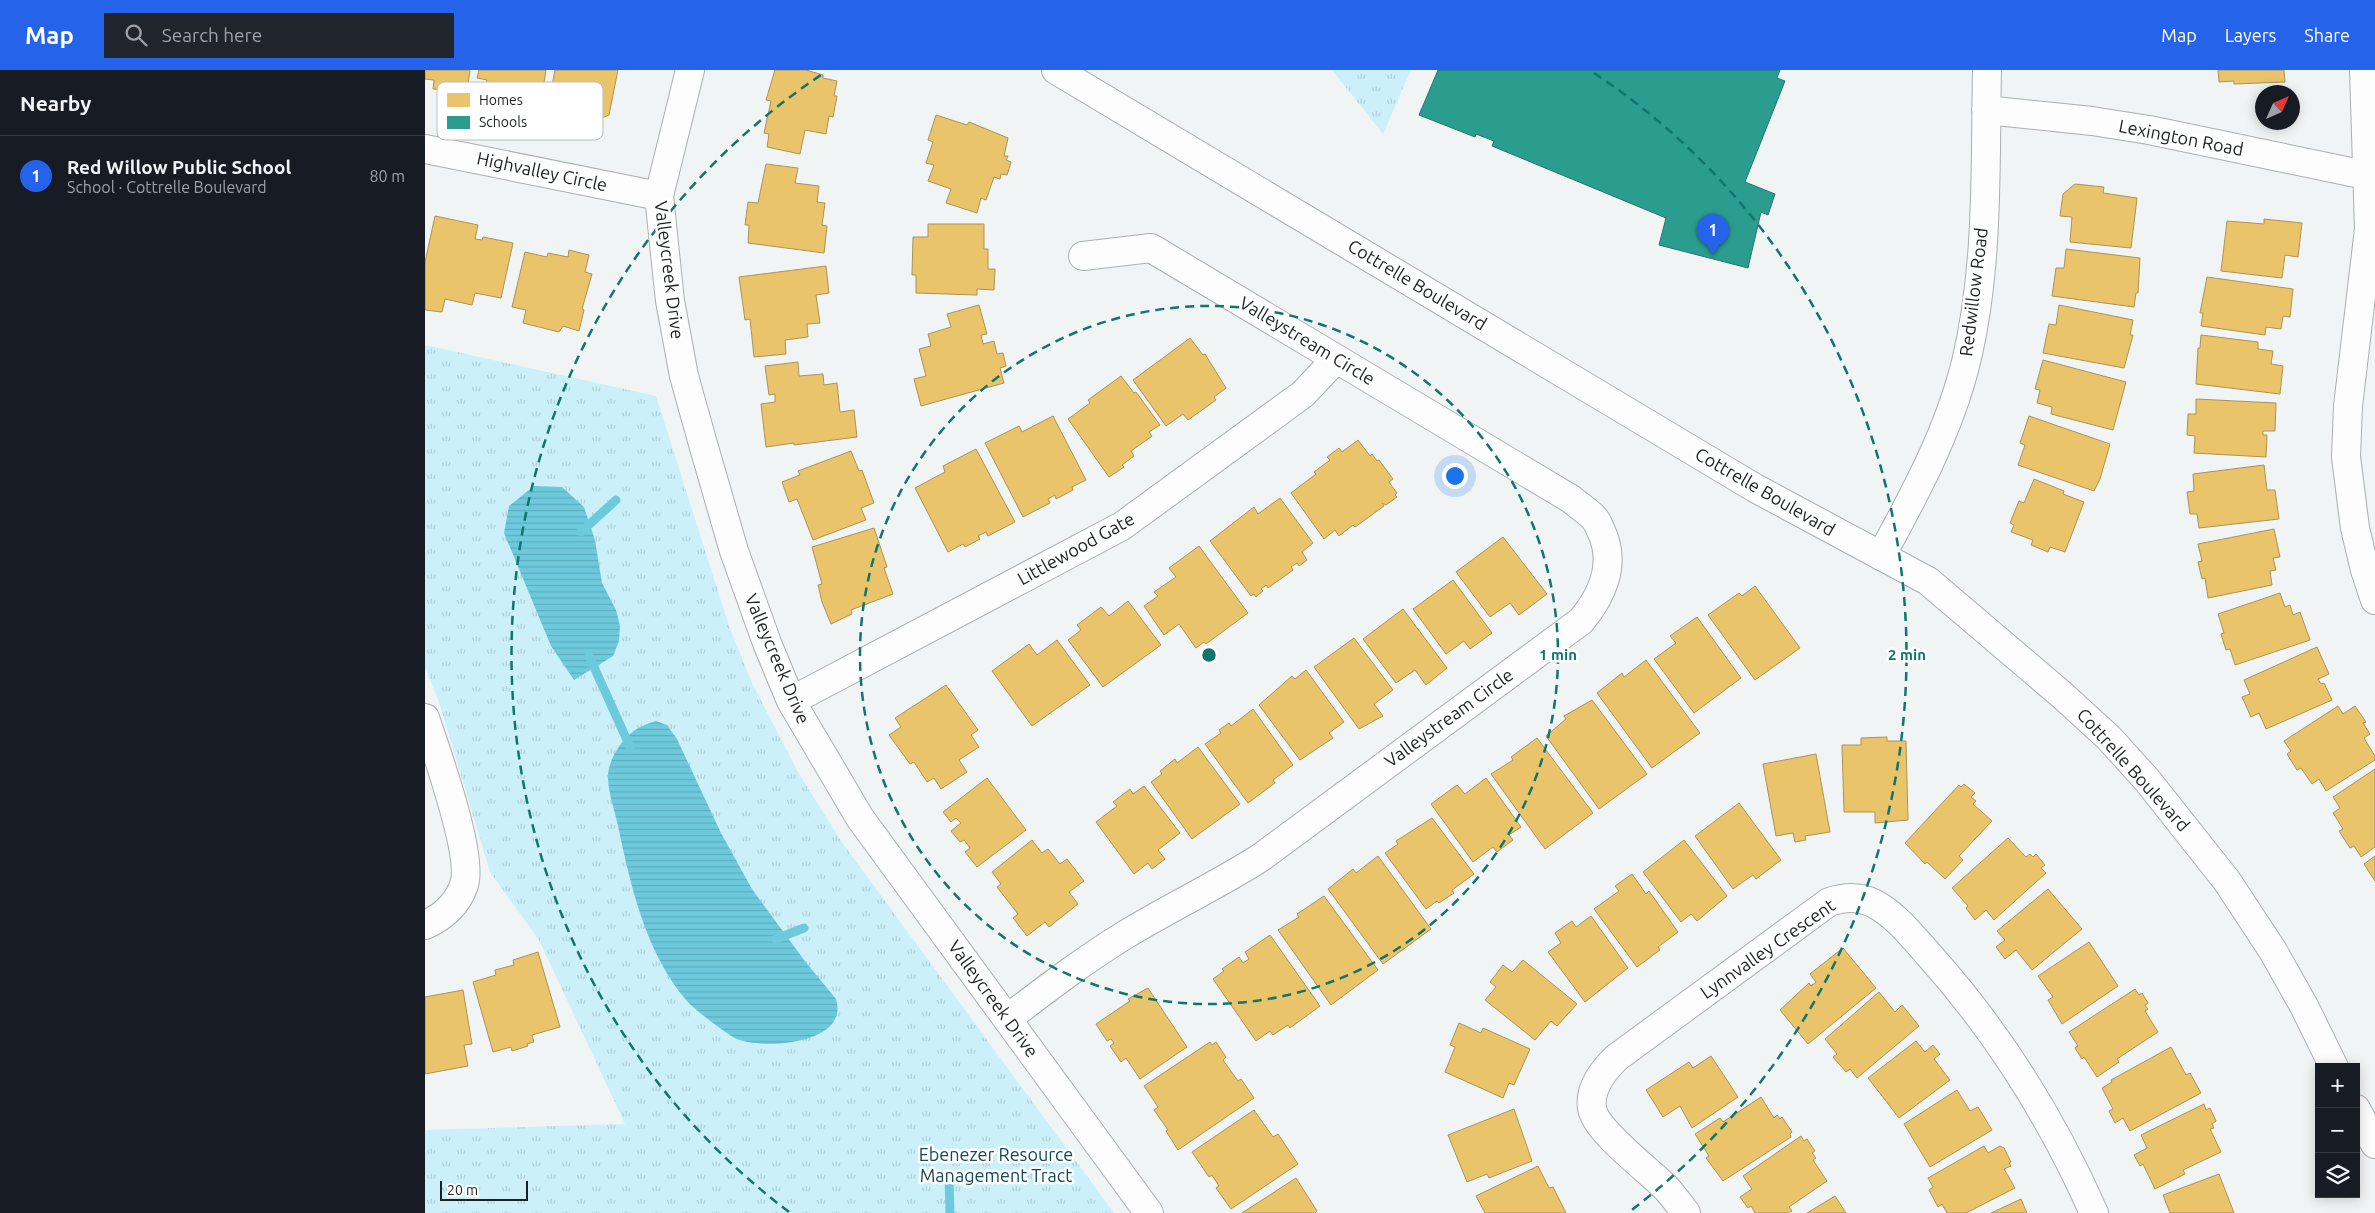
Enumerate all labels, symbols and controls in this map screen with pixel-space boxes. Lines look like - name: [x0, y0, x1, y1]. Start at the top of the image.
- search box: [104, 13, 454, 58]
- icon: search: [122, 21, 150, 49]
- text: Map: [25, 22, 74, 49]
- text: Search here: [162, 24, 262, 46]
- text: Map: [2161, 25, 2197, 45]
- text: Layers: [2225, 25, 2276, 45]
- text: Share: [2304, 25, 2350, 45]
- legend: [437, 82, 603, 140]
- north arrow: [2255, 85, 2300, 130]
- text: Nearby: [20, 91, 91, 115]
- text: Homes: [479, 92, 523, 108]
- text: Schools: [479, 114, 527, 130]
- street label: Lexington Road: [2117, 115, 2245, 159]
- street label: Highvalley Circle: [475, 147, 609, 195]
- text: Red Willow Public School: [67, 156, 291, 178]
- text: 1: [31, 167, 41, 185]
- text: 80 m: [369, 167, 405, 185]
- text: School · Cottrelle Boulevard: [67, 178, 267, 196]
- street label: Valleycreek Drive: [652, 200, 688, 340]
- pin: 1: [1697, 214, 1729, 255]
- street label: Redwillow Road: [1955, 226, 1991, 357]
- street label: Cottrelle Boulevard: [1345, 235, 1490, 333]
- street label: Valleystream Circle: [1236, 292, 1379, 388]
- street label: Cottrelle Boulevard: [1692, 443, 1839, 539]
- your location: [1442, 463, 1468, 489]
- street label: Littlewood Gate: [1014, 508, 1137, 588]
- street label: Valleycreek Drive: [742, 591, 814, 727]
- centre of rings: [1200, 646, 1218, 664]
- text: 1 min: [1539, 646, 1577, 663]
- text: 2 min: [1888, 646, 1926, 663]
- street label: Valleystream Circle: [1380, 664, 1517, 771]
- street label: Cottrelle Boulevard: [2073, 704, 2194, 835]
- street label: Lynnvalley Crescent: [1696, 894, 1838, 1002]
- street label: Valleycreek Drive: [945, 936, 1043, 1061]
- map controls: [2315, 1063, 2360, 1198]
- button: +: [2315, 1063, 2360, 1108]
- button: −: [2315, 1108, 2360, 1153]
- park label: Ebenezer Resource Management Tract: [919, 1144, 1073, 1185]
- button: layers: [2315, 1153, 2360, 1198]
- scale bar: [440, 1178, 527, 1201]
- text: 20 m: [447, 1182, 478, 1198]

